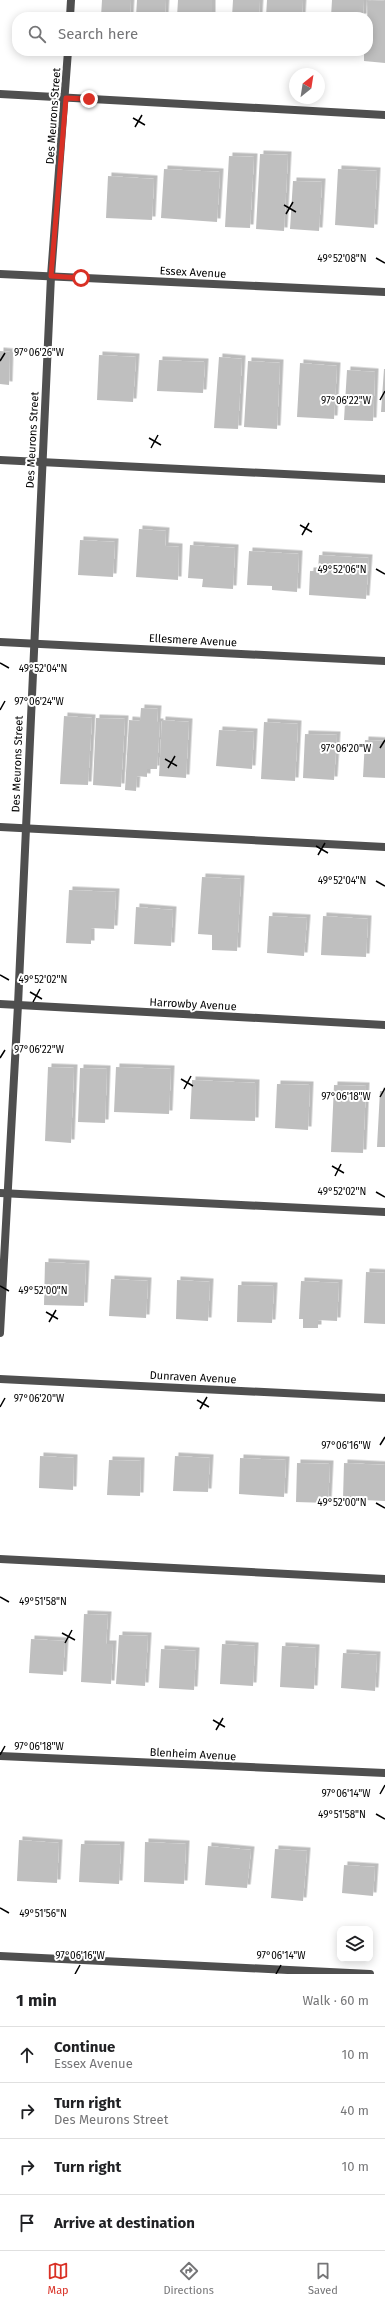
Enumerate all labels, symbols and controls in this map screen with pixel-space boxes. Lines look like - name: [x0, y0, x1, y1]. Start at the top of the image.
- search box: [12, 12, 373, 56]
- icon: search: [26, 23, 48, 45]
- text: Search here: [58, 25, 138, 43]
- street label: Des Meurons Street: [44, 67, 63, 165]
- north arrow: [289, 68, 325, 104]
- route end: [80, 90, 98, 108]
- text: 49°52'08"N: [317, 253, 367, 265]
- street label: Essex Avenue: [159, 264, 227, 281]
- route start: [72, 269, 90, 287]
- text: 97°06'26"W: [14, 347, 65, 359]
- street label: Des Meurons Street: [23, 391, 42, 489]
- text: 97°06'22"W: [321, 395, 372, 407]
- text: 49°52'06"N: [317, 564, 367, 576]
- street label: Ellesmere Avenue: [149, 632, 237, 649]
- text: 49°52'04"N: [19, 663, 67, 675]
- text: 97°06'24"W: [14, 696, 64, 708]
- street label: Des Meurons Street: [9, 715, 26, 813]
- text: 97°06'20"W: [321, 743, 372, 755]
- text: 49°52'04"N: [318, 875, 366, 887]
- text: 49°52'02"N: [19, 974, 67, 986]
- street label: Harrowby Avenue: [149, 996, 237, 1013]
- text: 97°06'22"W: [14, 1044, 65, 1056]
- text: 97°06'18"W: [321, 1091, 372, 1103]
- text: 49°52'02"N: [318, 1186, 366, 1198]
- text: 49°52'00"N: [18, 1285, 68, 1297]
- street label: Dunraven Avenue: [149, 1369, 237, 1386]
- text: 97°06'20"W: [14, 1393, 65, 1405]
- text: 97°06'16"W: [321, 1440, 371, 1452]
- text: 49°52'00"N: [317, 1497, 367, 1509]
- text: 49°51'58"N: [19, 1596, 67, 1608]
- text: 97°06'18"W: [14, 1741, 65, 1753]
- street label: Blenheim Avenue: [149, 1746, 237, 1763]
- text: 97°06'14"W: [321, 1788, 371, 1800]
- text: 49°51'58"N: [318, 1809, 366, 1821]
- text: 49°51'56"N: [19, 1908, 67, 1920]
- map controls: [337, 1926, 373, 1962]
- button: layers: [337, 1926, 373, 1962]
- text: 97°06'16"W: [55, 1950, 105, 1962]
- text: 97°06'14"W: [256, 1950, 306, 1962]
- text: 1 min: [16, 1990, 57, 2011]
- text: Walk · 60 m: [302, 1993, 369, 2008]
- text: Continue: [54, 2038, 115, 2056]
- icon: ahead: [16, 2044, 38, 2066]
- text: 10 m: [342, 2047, 369, 2062]
- text: Essex Avenue: [54, 2056, 133, 2071]
- text: Turn right: [54, 2094, 121, 2112]
- icon: right: [16, 2100, 38, 2122]
- text: 40 m: [340, 2103, 369, 2118]
- text: Des Meurons Street: [54, 2112, 168, 2127]
- icon: right: [16, 2156, 38, 2178]
- text: Turn right: [54, 2158, 121, 2176]
- text: 10 m: [342, 2159, 369, 2174]
- icon: arrive: [16, 2212, 38, 2234]
- text: Arrive at destination: [54, 2214, 195, 2232]
- tab: Map: [47, 2260, 69, 2297]
- tab: Directions: [163, 2260, 214, 2297]
- tab: Saved: [308, 2260, 338, 2297]

